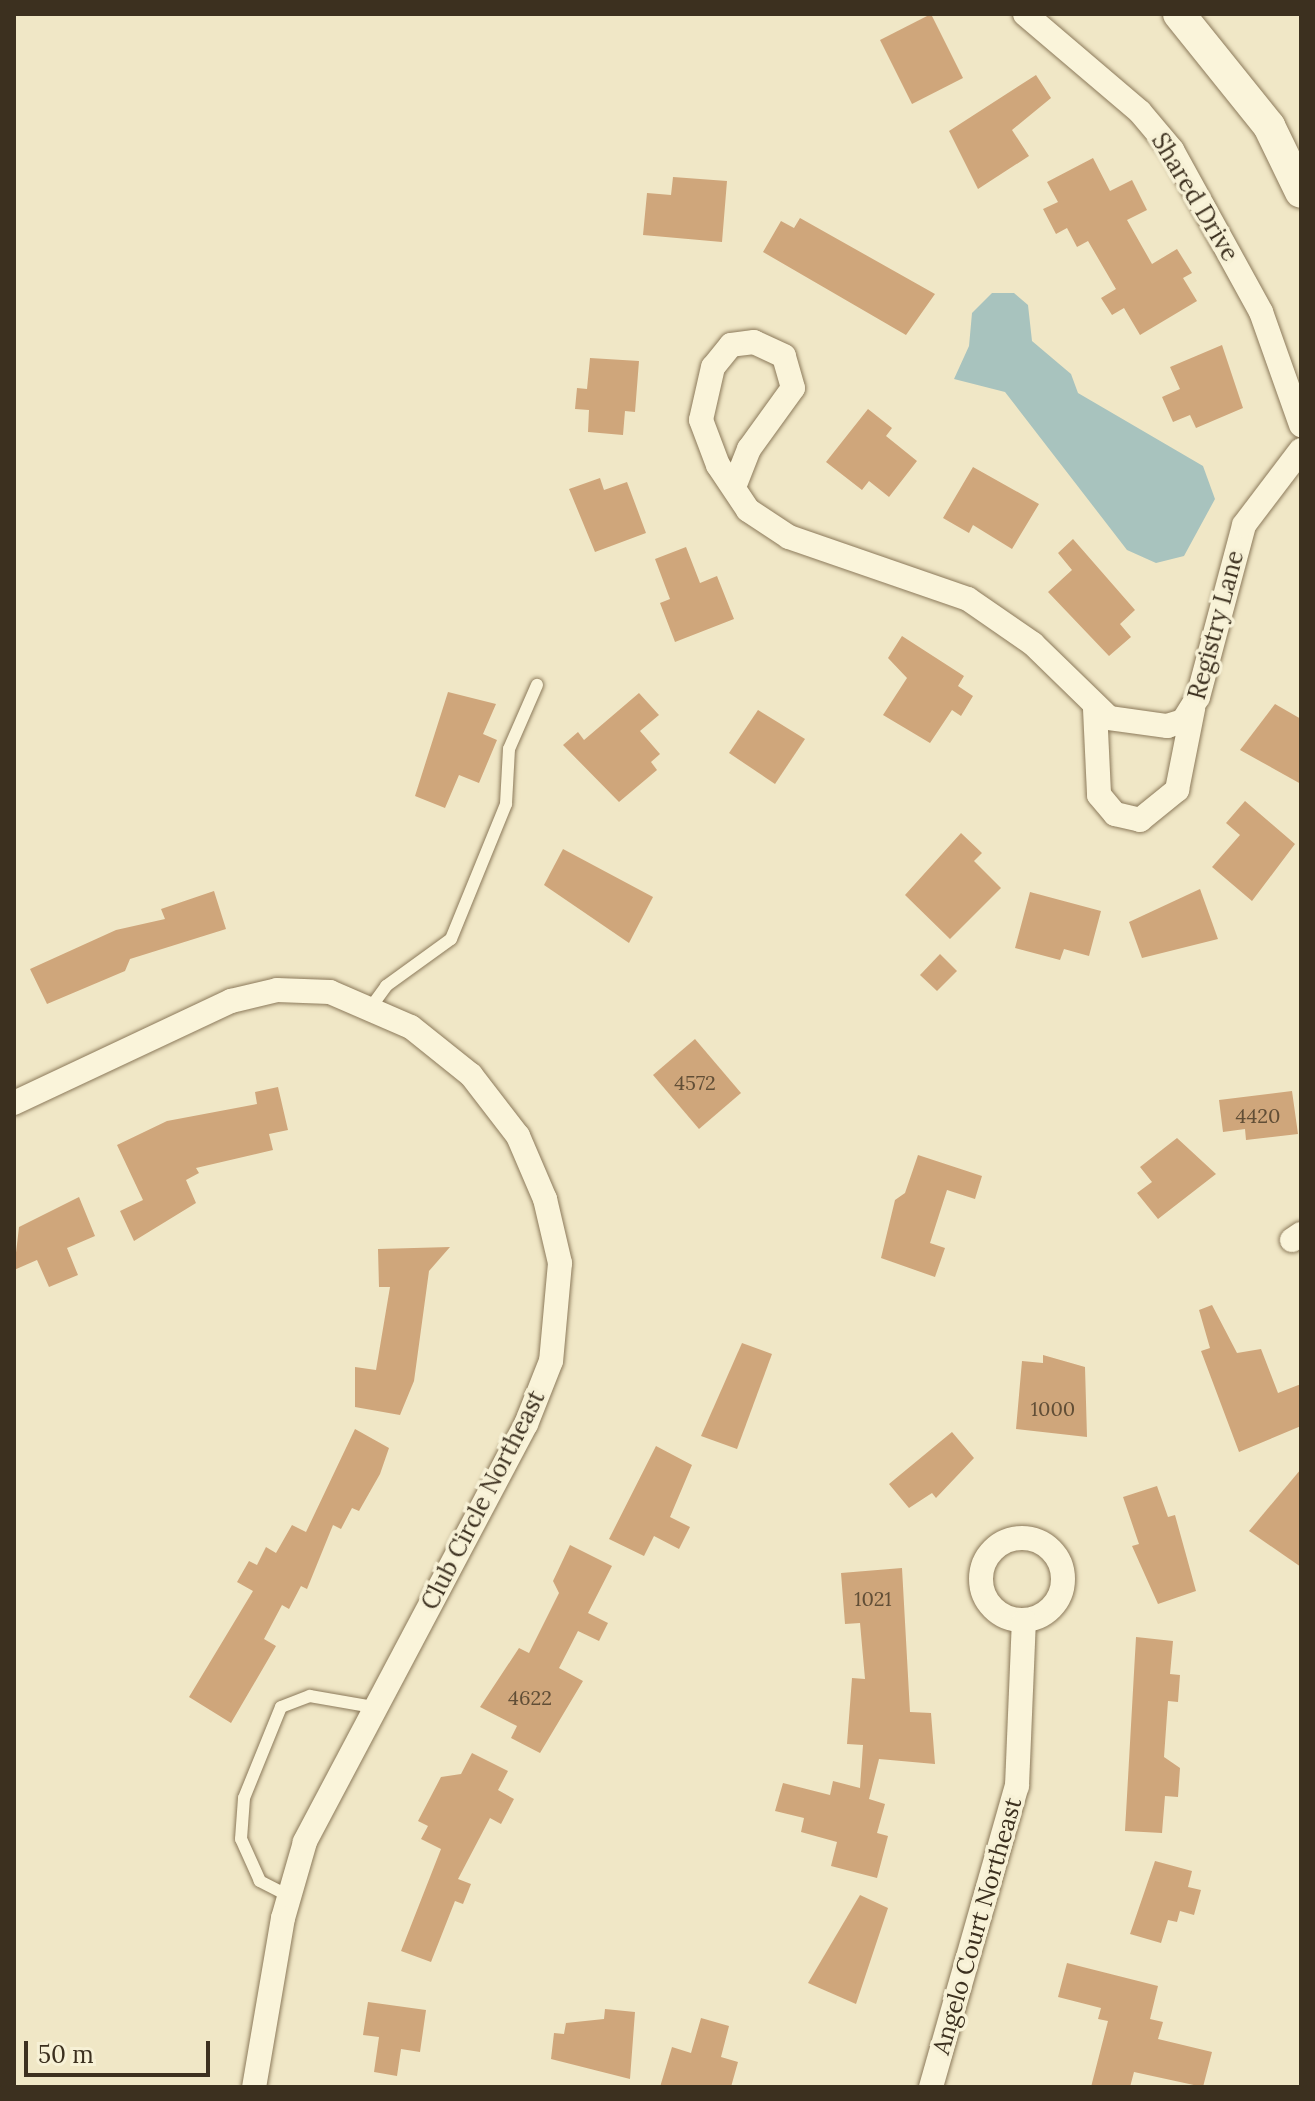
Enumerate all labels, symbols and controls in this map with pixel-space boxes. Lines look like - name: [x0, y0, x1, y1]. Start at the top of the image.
- street label: Shared Drive: [1146, 128, 1244, 266]
- street label: Registry Lane: [1182, 547, 1250, 703]
- house number: 4572: [674, 1070, 716, 1094]
- house number: 4420: [1236, 1103, 1280, 1127]
- street label: Club Circle Northeast: [415, 1386, 551, 1614]
- house number: 1000: [1031, 1396, 1075, 1420]
- house number: 1021: [854, 1586, 892, 1610]
- house number: 4622: [508, 1685, 552, 1709]
- street label: Angelo Court Northeast: [926, 1794, 1028, 2058]
- scale bar: [28, 2025, 214, 2075]
- text: 50 m: [38, 2039, 94, 2070]

